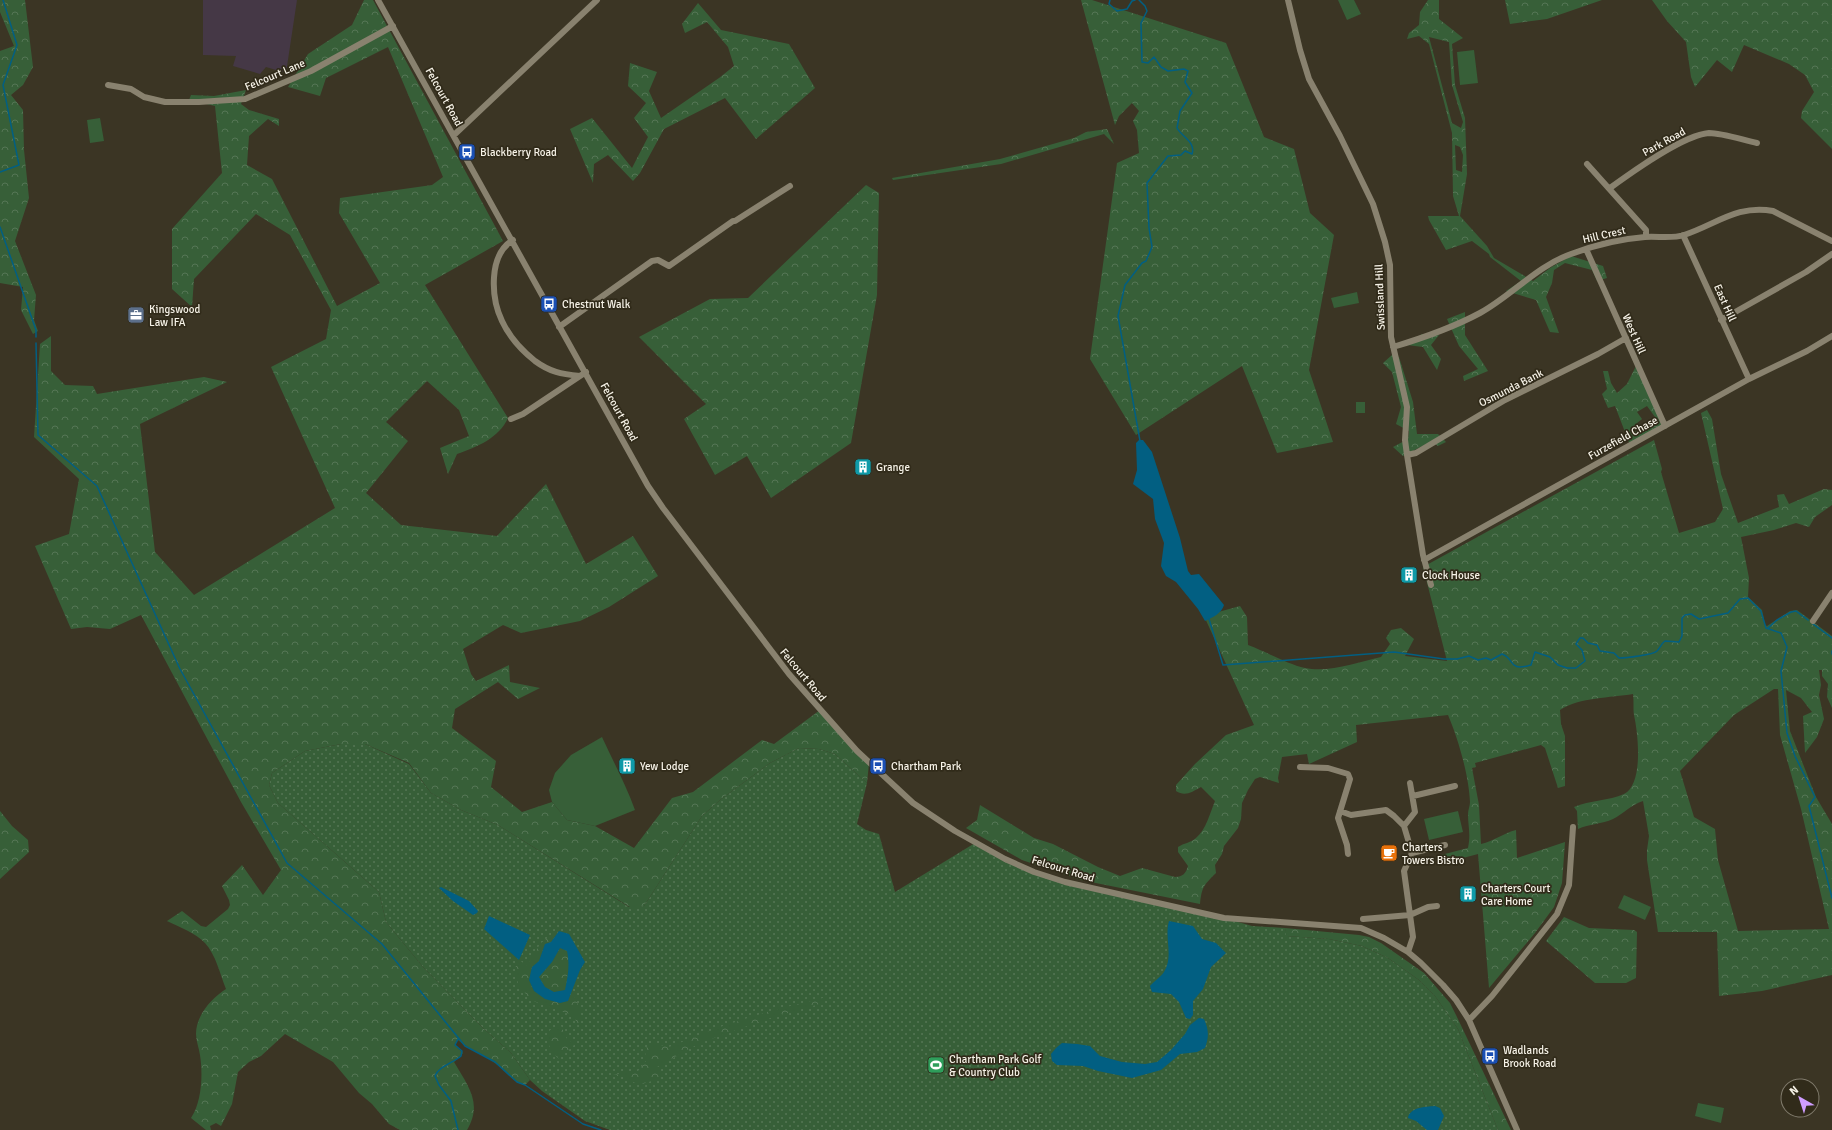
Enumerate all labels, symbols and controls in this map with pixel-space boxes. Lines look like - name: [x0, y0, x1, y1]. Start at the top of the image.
- street label: Felcourt Lane: [243, 56, 307, 94]
- street label: Felcourt Road: [423, 65, 466, 129]
- street label: Park Road: [1640, 125, 1688, 159]
- bus stop icon: Blackberry Road: [457, 142, 477, 162]
- place label: Blackberry Road: [480, 146, 557, 159]
- street label: Hill Crest: [1581, 224, 1627, 246]
- street label: Swissland Hill: [1372, 264, 1388, 330]
- street label: East Hill: [1711, 282, 1739, 324]
- bus stop icon: Chestnut Walk: [539, 294, 559, 314]
- place label: Chestnut Walk: [562, 298, 631, 311]
- place label: Kingswood Law IFA: [149, 303, 200, 329]
- office icon: Kingswood Law IFA: [126, 305, 146, 325]
- street label: West Hill: [1619, 312, 1649, 356]
- street label: Osmunda Bank: [1477, 366, 1546, 410]
- street label: Felcourt Road: [598, 380, 641, 444]
- street label: Furzefield Chase: [1586, 413, 1660, 463]
- building icon: Grange: [853, 457, 873, 477]
- place label: Grange: [876, 461, 910, 474]
- building icon: Clock House: [1399, 565, 1419, 585]
- place label: Clock House: [1422, 569, 1480, 582]
- street label: Felcourt Road: [777, 646, 829, 704]
- building icon: Yew Lodge: [617, 756, 637, 776]
- bus stop icon: Chartham Park: [868, 756, 888, 776]
- place label: Yew Lodge: [640, 760, 689, 773]
- place label: Chartham Park: [891, 760, 962, 773]
- place label: Charters Towers Bistro: [1402, 841, 1465, 867]
- cafe icon: Charters Towers Bistro: [1379, 843, 1399, 863]
- street label: Felcourt Road: [1030, 853, 1096, 885]
- place label: Charters Court Care Home: [1481, 882, 1551, 908]
- building icon: Charters Court Care Home: [1458, 884, 1478, 904]
- place label: Wadlands Brook Road: [1503, 1044, 1556, 1070]
- bus stop icon: Wadlands Brook Road: [1480, 1046, 1500, 1066]
- place label: Chartham Park Golf & Country Club: [949, 1053, 1043, 1079]
- sports icon: Chartham Park Golf & Country Club: [926, 1055, 946, 1075]
- north arrow: [1780, 1078, 1820, 1118]
- text: N: [1787, 1083, 1801, 1098]

